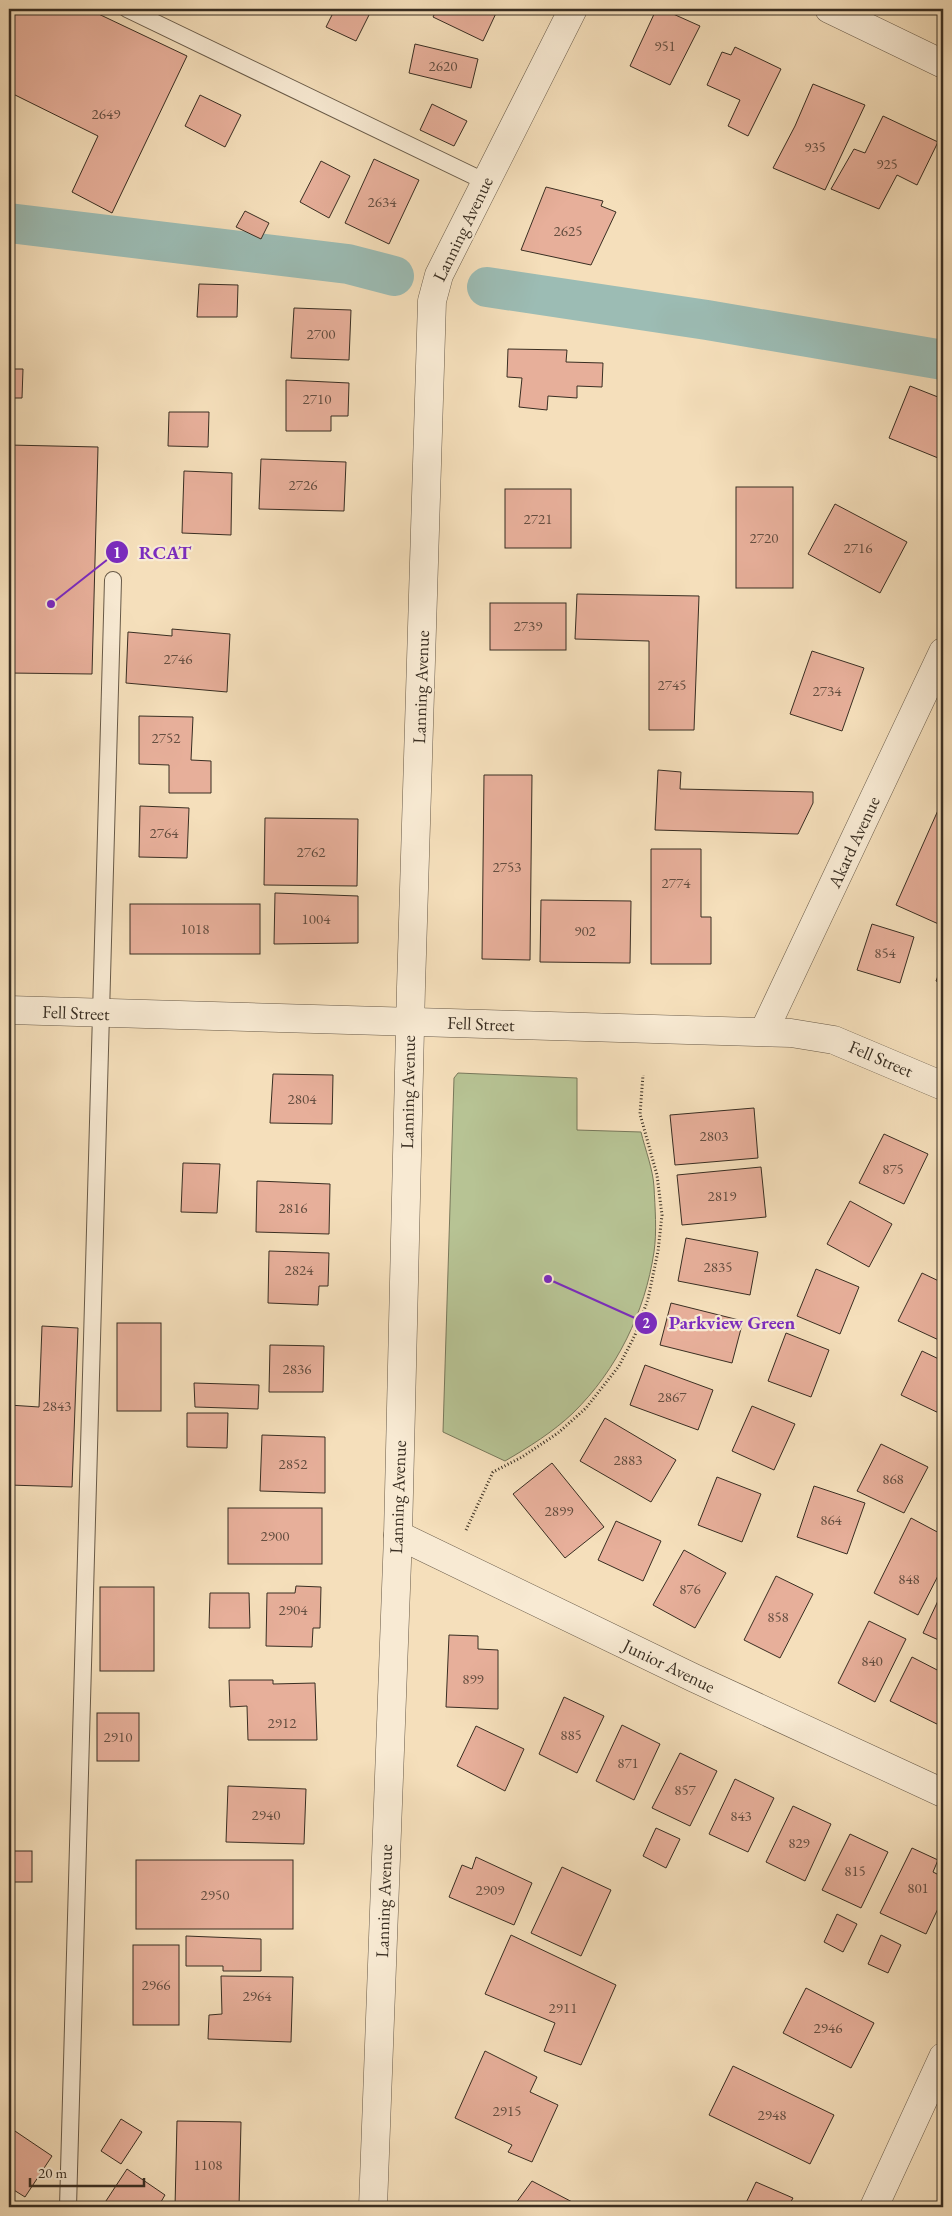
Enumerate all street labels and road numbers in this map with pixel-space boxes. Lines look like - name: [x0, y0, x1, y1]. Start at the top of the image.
- street label: Lanning Avenue: [427, 173, 498, 285]
- street label: Lanning Avenue: [407, 630, 434, 744]
- street label: Akard Avenue: [822, 792, 885, 892]
- street label: Fell Street: [42, 1000, 110, 1025]
- street label: Fell Street: [447, 1011, 515, 1036]
- street label: Lanning Avenue: [395, 1035, 420, 1149]
- street label: Fell Street: [846, 1035, 917, 1082]
- street label: Lanning Avenue: [384, 1440, 411, 1554]
- street label: Junior Avenue: [618, 1632, 719, 1698]
- street label: Lanning Avenue: [370, 1844, 397, 1958]

